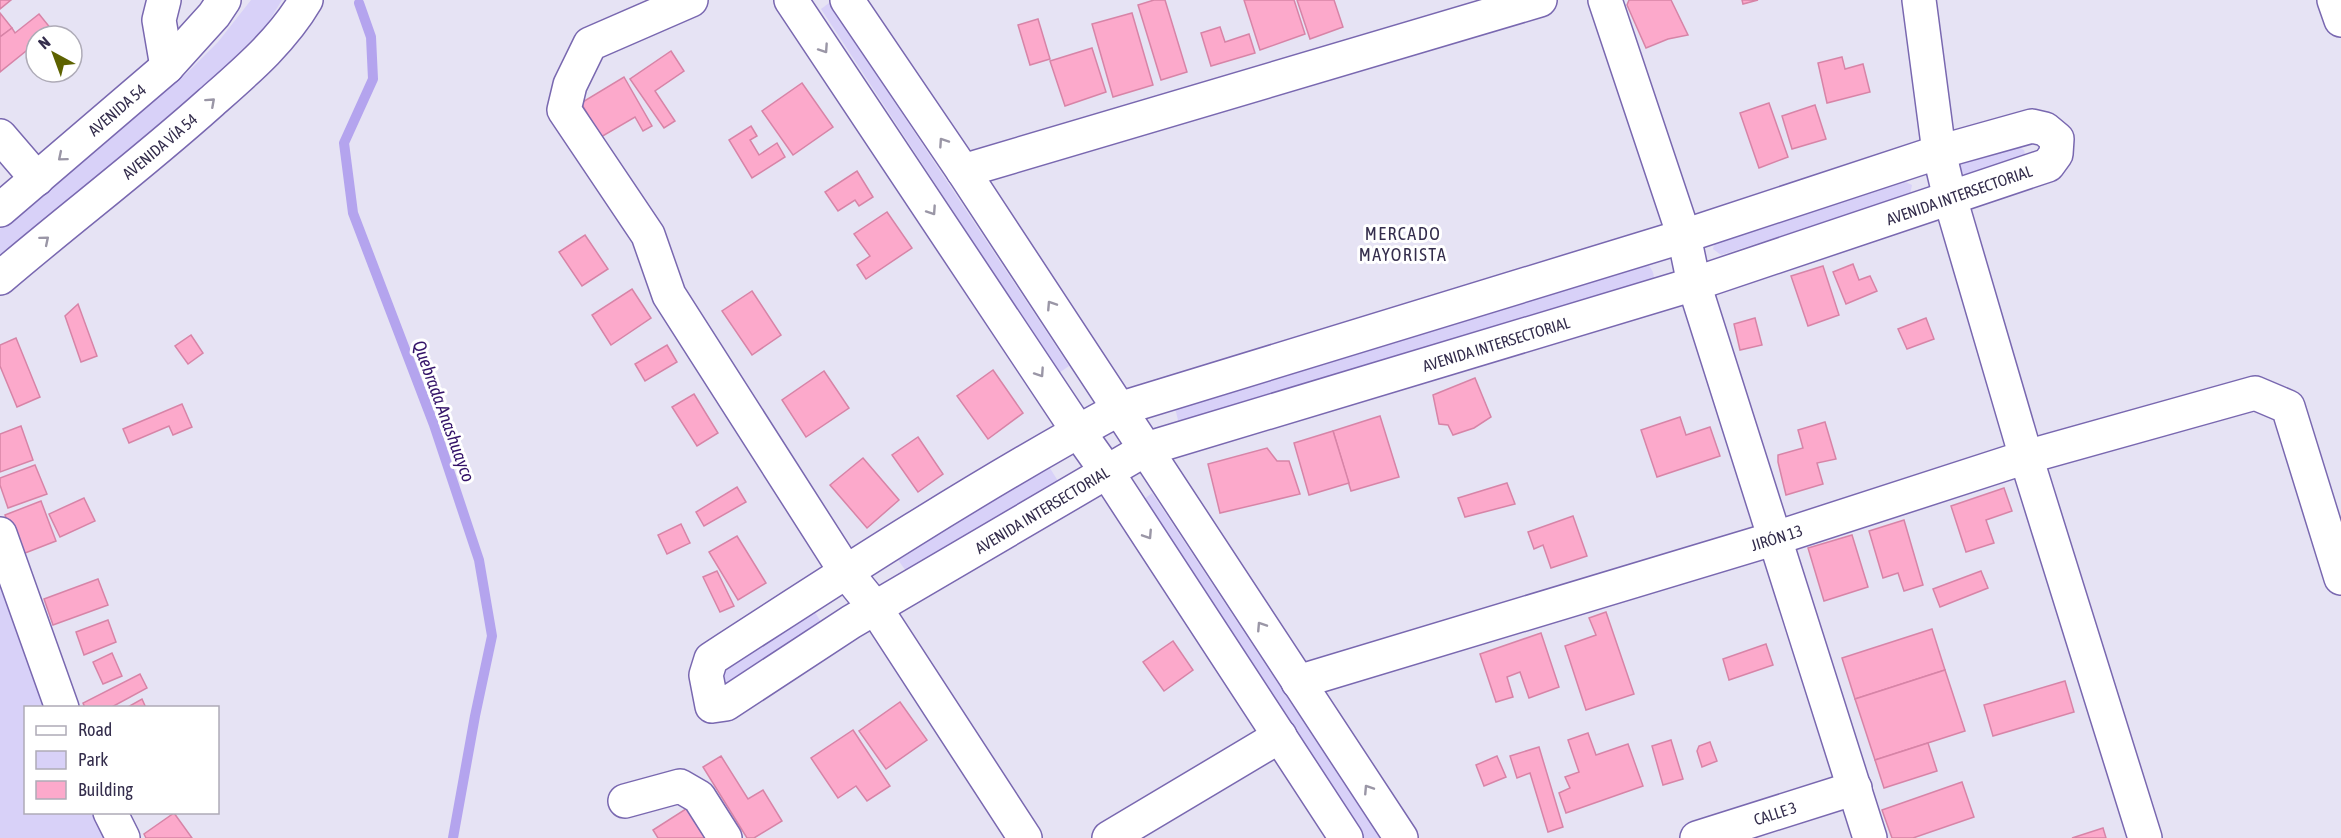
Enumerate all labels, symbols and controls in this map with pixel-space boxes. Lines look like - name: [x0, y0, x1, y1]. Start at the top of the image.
- north arrow: [24, 24, 84, 84]
- text: N: [35, 33, 54, 53]
- one-way arrow: [816, 42, 827, 53]
- street label: AVENIDA 54: [85, 80, 149, 139]
- one-way arrow: [204, 98, 215, 109]
- street label: AVENIDA VÍA 54: [119, 110, 201, 183]
- one-way arrow: [940, 138, 951, 149]
- one-way arrow: [58, 150, 69, 161]
- street label: AVENIDA INTERSECTORIAL: [1884, 161, 2035, 228]
- one-way arrow: [924, 205, 936, 215]
- district label: MERCADO MAYORISTA: [1359, 223, 1447, 265]
- one-way arrow: [38, 236, 49, 247]
- one-way arrow: [1047, 301, 1058, 312]
- street label: AVENIDA INTERSECTORIAL: [1420, 313, 1573, 375]
- water label: Quebrada Anashuayco: [409, 337, 479, 485]
- one-way arrow: [1032, 367, 1043, 378]
- street label: AVENIDA INTERSECTORIAL: [972, 462, 1113, 557]
- street label: JIRÓN 13: [1749, 521, 1805, 554]
- one-way arrow: [1141, 529, 1152, 540]
- one-way arrow: [1257, 622, 1269, 632]
- legend: [24, 706, 219, 814]
- text: Road: [78, 719, 112, 740]
- text: Park: [78, 749, 108, 770]
- text: Building: [78, 779, 133, 800]
- one-way arrow: [1364, 785, 1376, 795]
- street label: CALLE 3: [1751, 798, 1799, 828]

